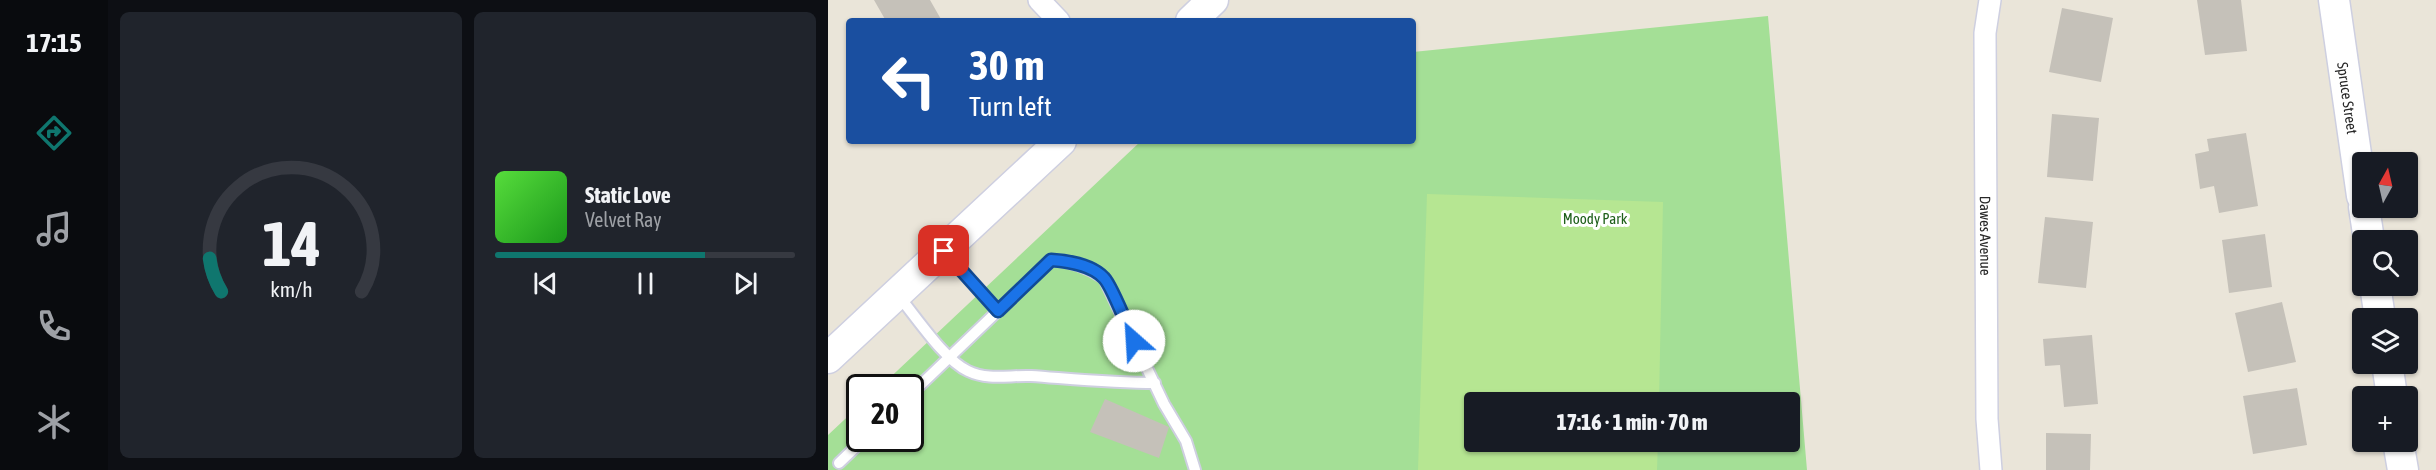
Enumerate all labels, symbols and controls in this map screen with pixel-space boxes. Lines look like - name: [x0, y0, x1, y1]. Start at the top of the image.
- text: 17:15: [26, 27, 82, 58]
- text: 30 m: [969, 41, 1044, 89]
- icon: left: [870, 42, 948, 120]
- street label: Spruce Street: [2334, 61, 2362, 135]
- text: Turn left: [969, 91, 1052, 122]
- icon: directions: [33, 112, 75, 154]
- north arrow: [2352, 152, 2418, 218]
- map controls: [2352, 152, 2418, 452]
- text: Static Love: [585, 182, 671, 208]
- street label: Dawes Avenue: [1977, 196, 1995, 276]
- icon: music: [33, 208, 75, 250]
- text: 14: [262, 208, 320, 279]
- text: Velvet Ray: [585, 208, 662, 231]
- park label: Moody Park: [1563, 210, 1628, 227]
- pin: [918, 225, 969, 276]
- button: search: [2352, 230, 2418, 296]
- icon: arrive: [927, 234, 960, 267]
- icon: previous: [529, 267, 562, 300]
- icon: pause: [629, 267, 662, 300]
- icon: next: [729, 267, 762, 300]
- text: km/h: [270, 277, 312, 302]
- icon: phone: [33, 305, 75, 347]
- button: layers: [2352, 308, 2418, 374]
- position arrow: [1102, 309, 1166, 373]
- speed limit sign: 20: [846, 374, 924, 452]
- button: +: [2352, 386, 2418, 452]
- icon: climate: [33, 401, 75, 443]
- text: 17:16 · 1 min · 70 m: [1556, 409, 1708, 435]

